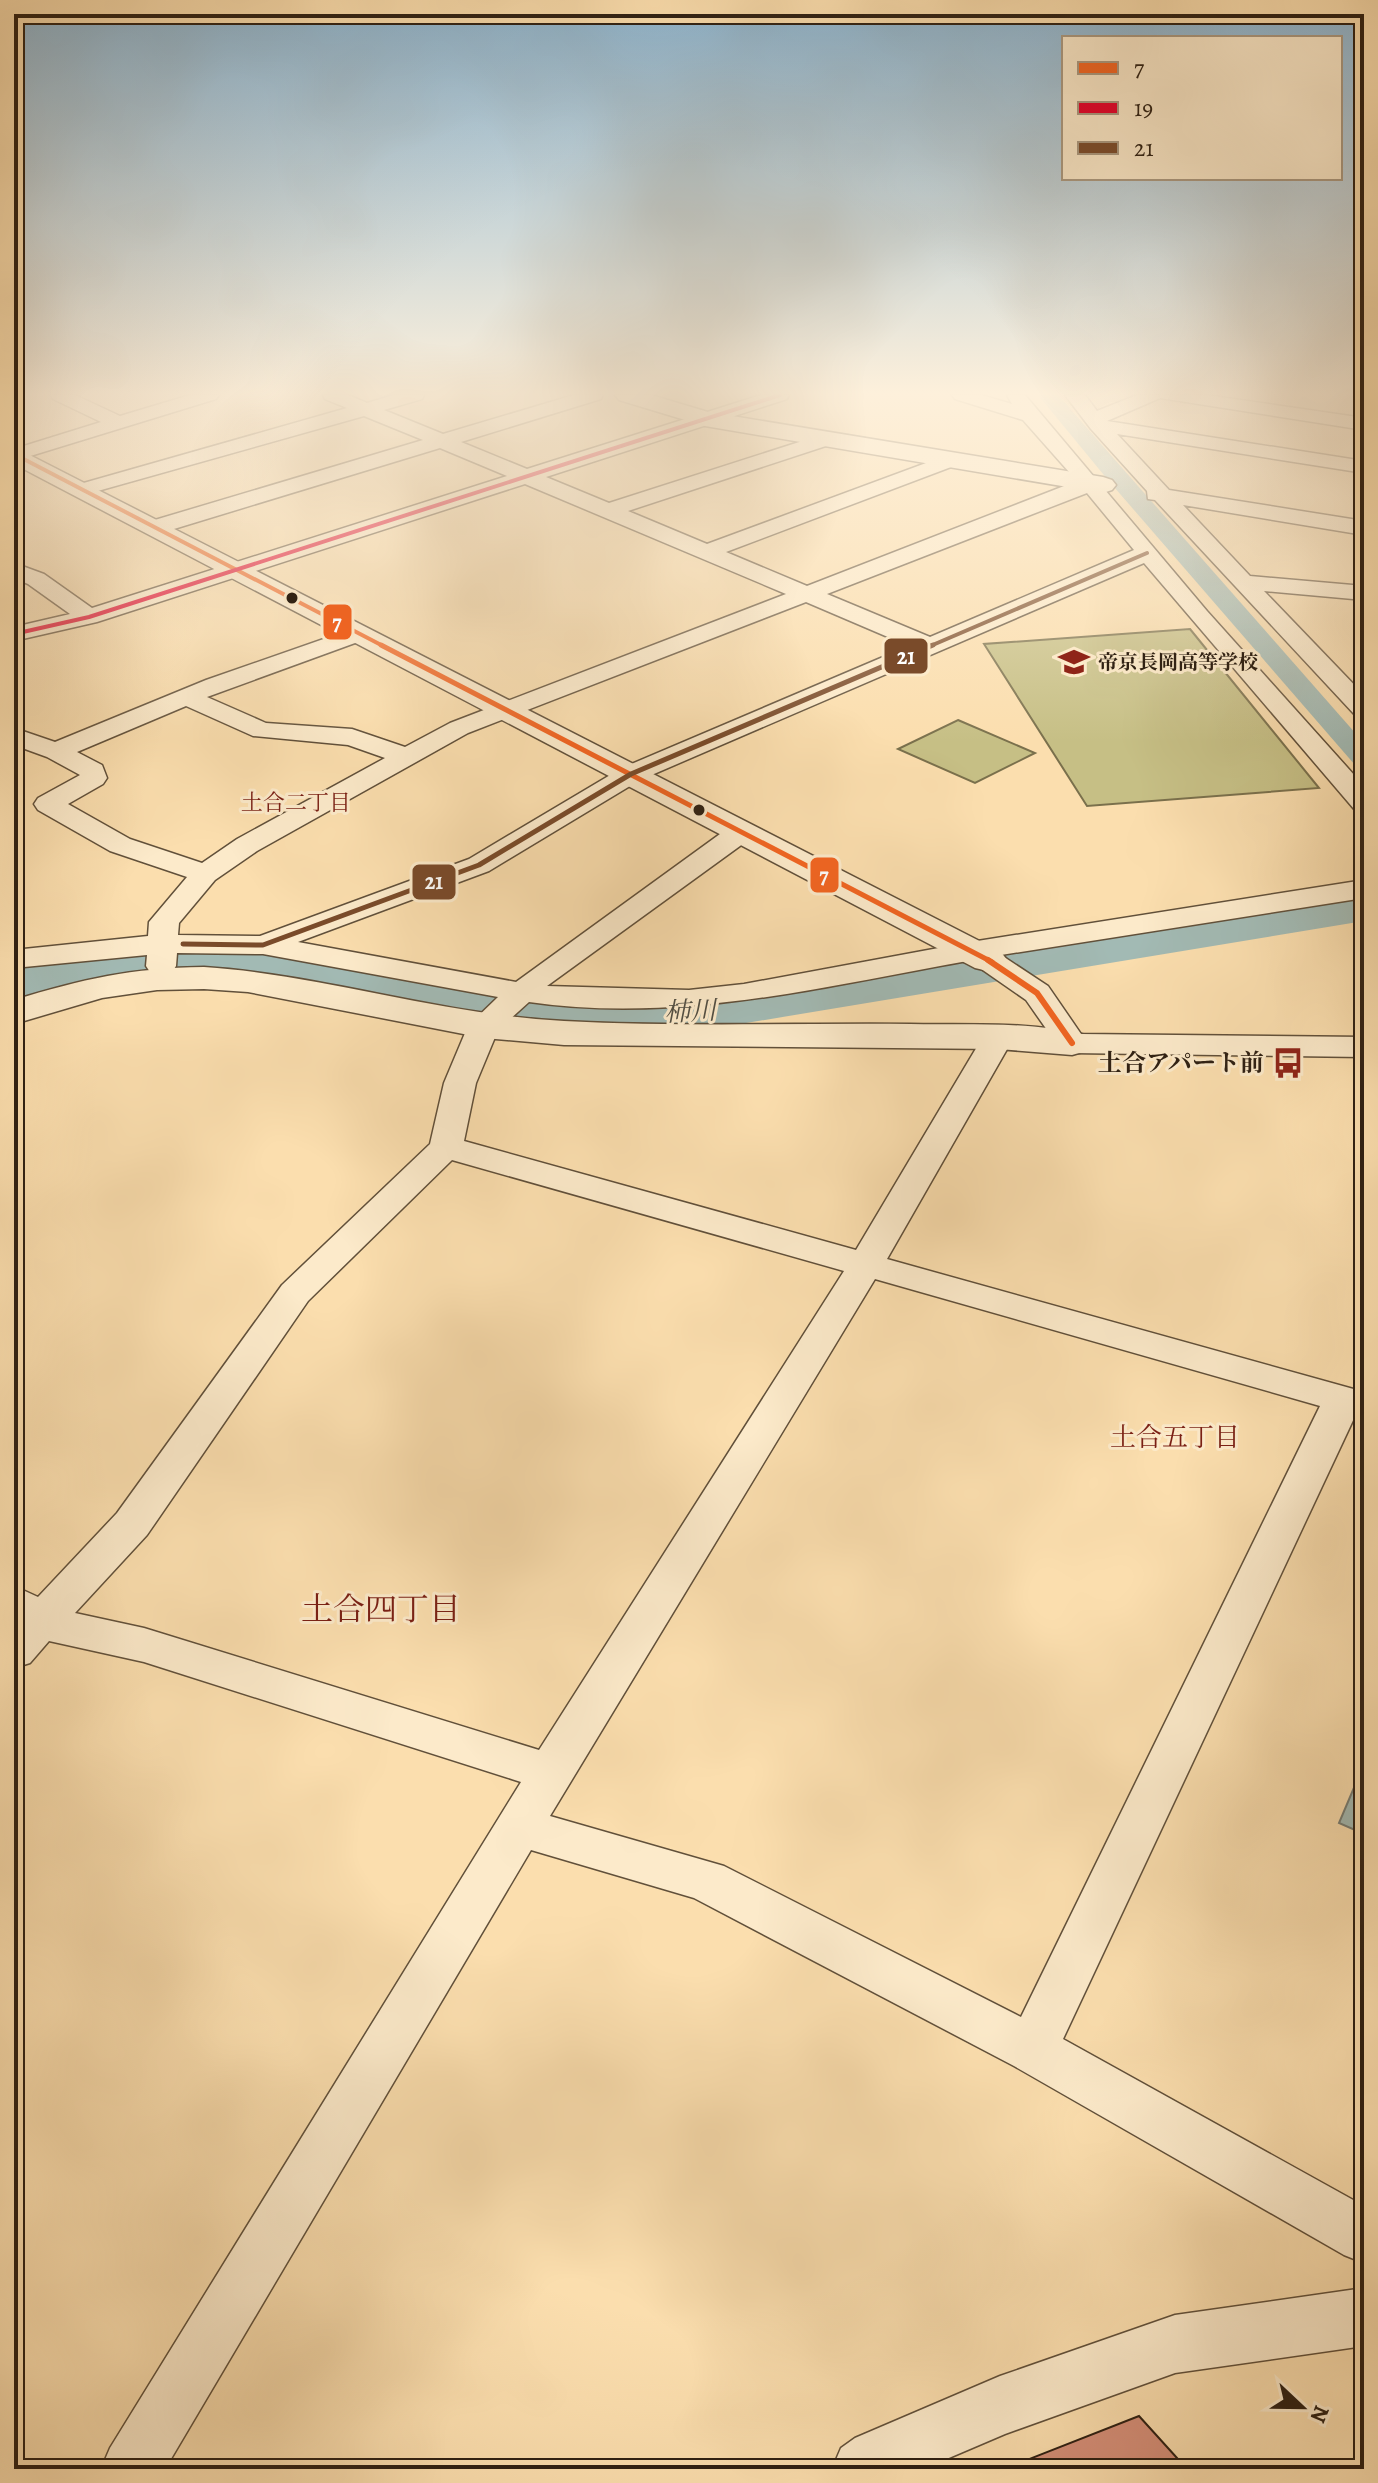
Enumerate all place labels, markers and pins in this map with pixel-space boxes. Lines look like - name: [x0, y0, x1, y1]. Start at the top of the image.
- unlabelled marker: [284, 590, 300, 606]
- school or university icon: 帝京長岡高等学校: [1057, 645, 1091, 679]
- place label: 帝京長岡高等学校: [1098, 649, 1258, 676]
- unlabelled marker: [691, 802, 707, 818]
- bus stop icon: 土合アパート前: [1271, 1046, 1305, 1080]
- place label: 土合アパート前: [1098, 1047, 1264, 1079]

